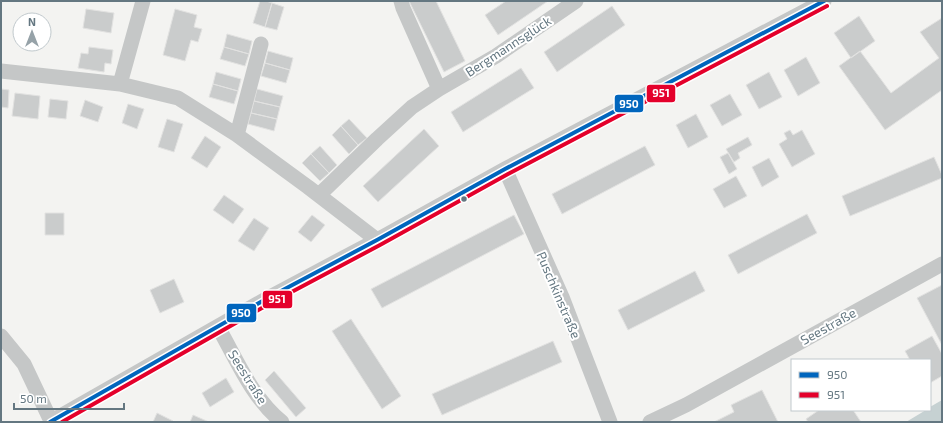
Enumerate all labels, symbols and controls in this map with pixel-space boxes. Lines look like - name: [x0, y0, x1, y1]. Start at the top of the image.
- north arrow: [12, 12, 52, 52]
- street label: Bergmannsglück: [462, 12, 554, 80]
- text: N: [28, 15, 36, 28]
- line badge: 951: [646, 84, 676, 103]
- text: 951: [652, 86, 670, 99]
- line badge: 950: [614, 94, 644, 113]
- text: 950: [619, 97, 639, 110]
- unlabelled marker: [459, 194, 469, 204]
- street label: Puschkinstraße: [534, 249, 584, 341]
- line badge: 951: [262, 290, 293, 309]
- text: 951: [268, 292, 286, 305]
- line badge: 950: [226, 303, 257, 323]
- street label: Seestraße: [797, 304, 859, 348]
- text: 950: [231, 306, 251, 319]
- street label: Seestraße: [225, 347, 271, 407]
- legend: [791, 359, 931, 411]
- text: 950: [827, 367, 848, 381]
- scale bar: [14, 385, 124, 411]
- text: 951: [827, 387, 845, 401]
- text: 50 m: [20, 391, 47, 405]

